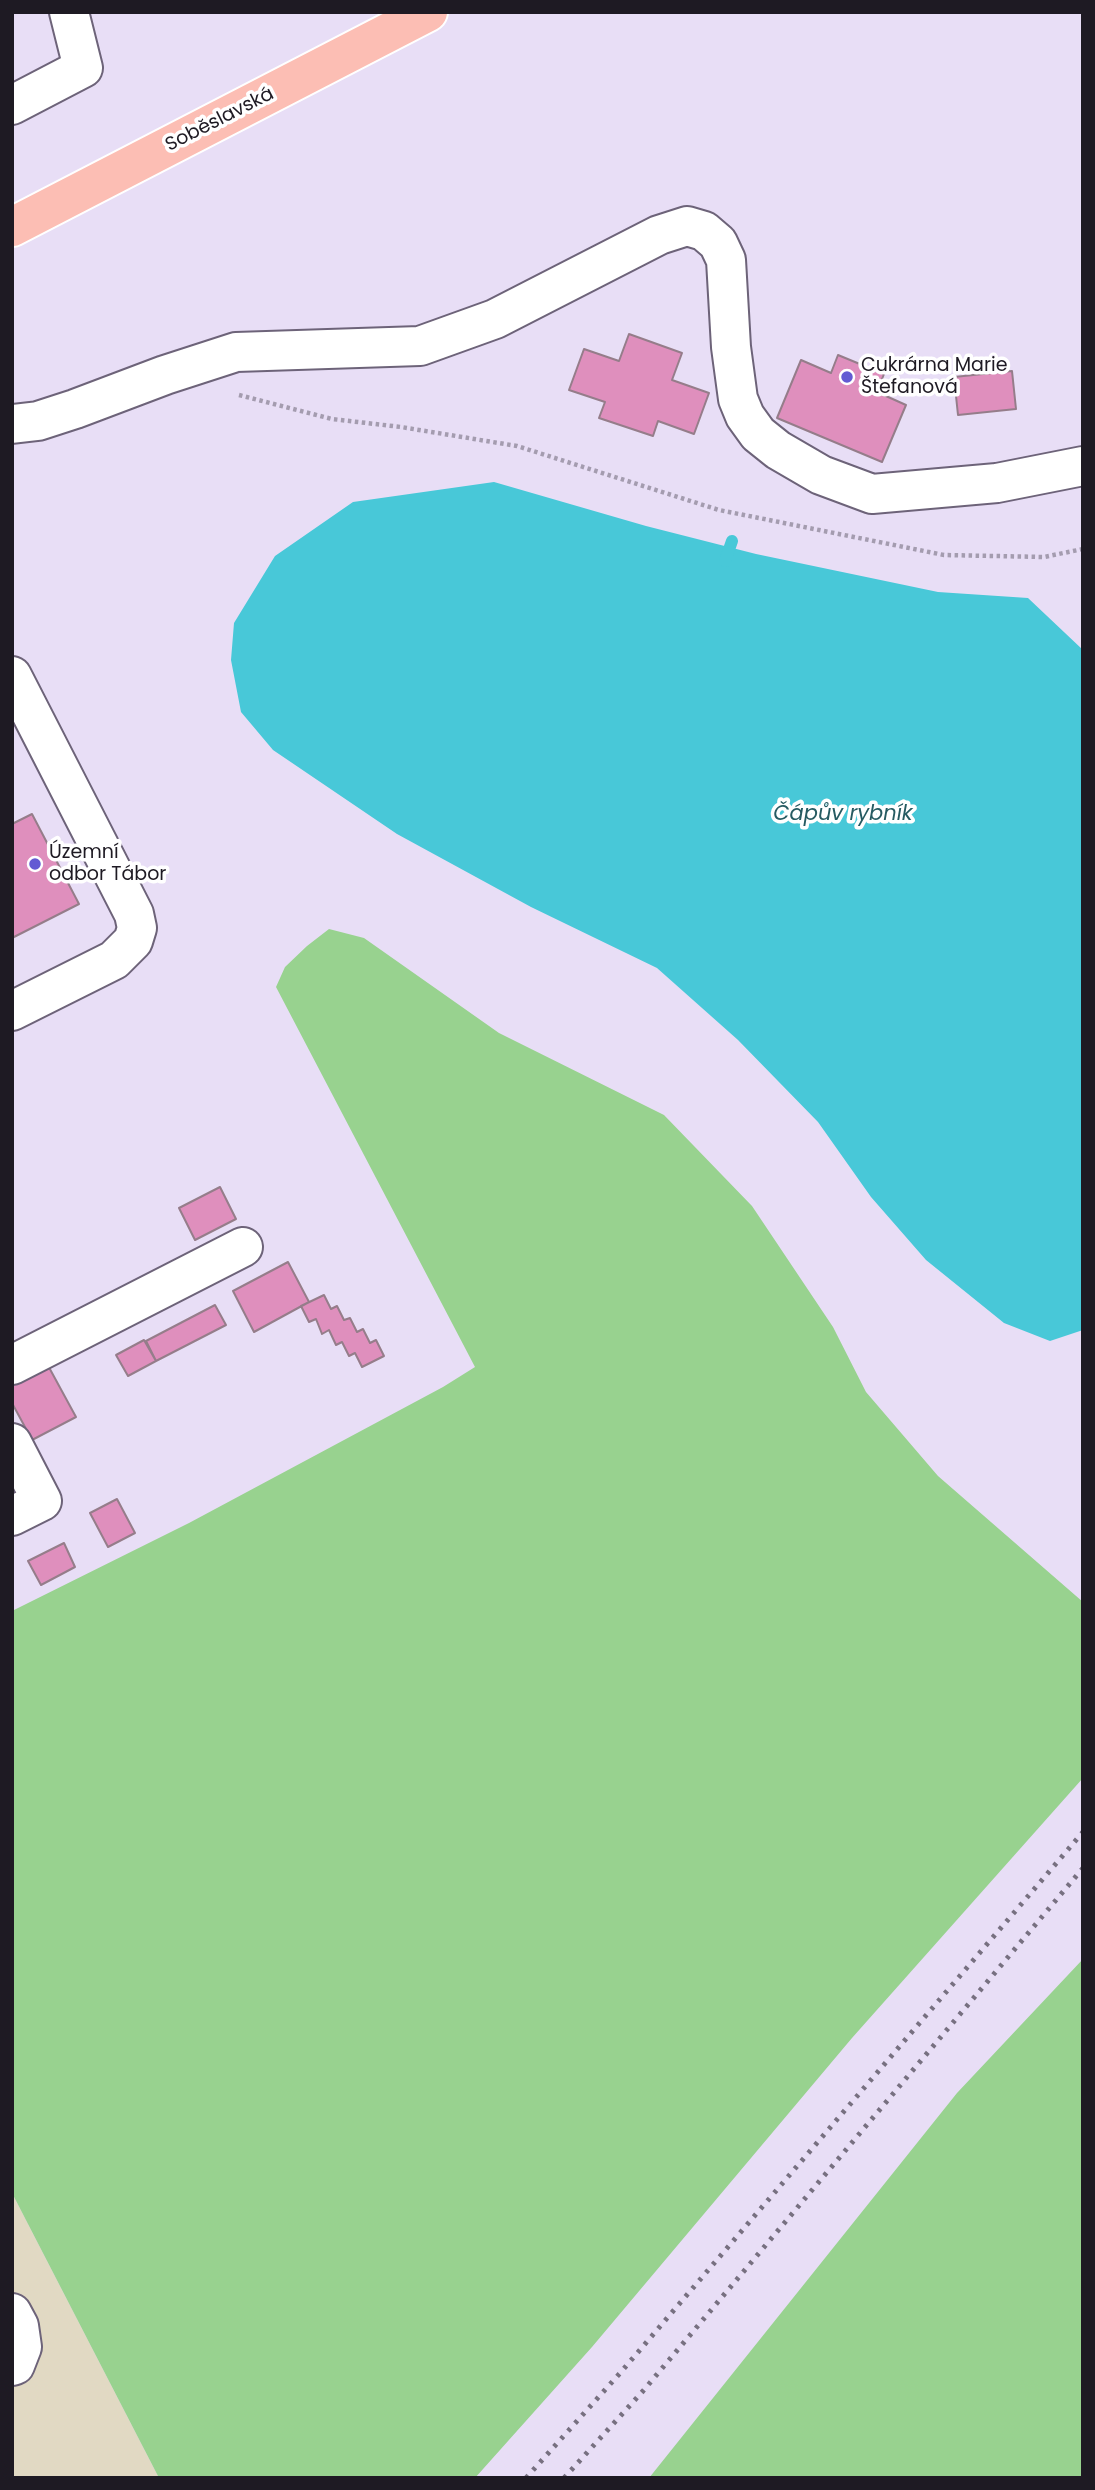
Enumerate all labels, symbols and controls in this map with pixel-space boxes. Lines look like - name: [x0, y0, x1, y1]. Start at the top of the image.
- street label: Soběslavská: [162, 83, 278, 157]
- place label: Cukrárna Marie Štefanová: [861, 355, 1007, 399]
- marker: Cukrárna Marie Štefanová: [839, 369, 855, 385]
- water label: Čápův rybník: [773, 802, 913, 828]
- place label: Územní odbor Tábor: [49, 842, 166, 886]
- marker: Územní odbor Tábor: [27, 856, 43, 872]

